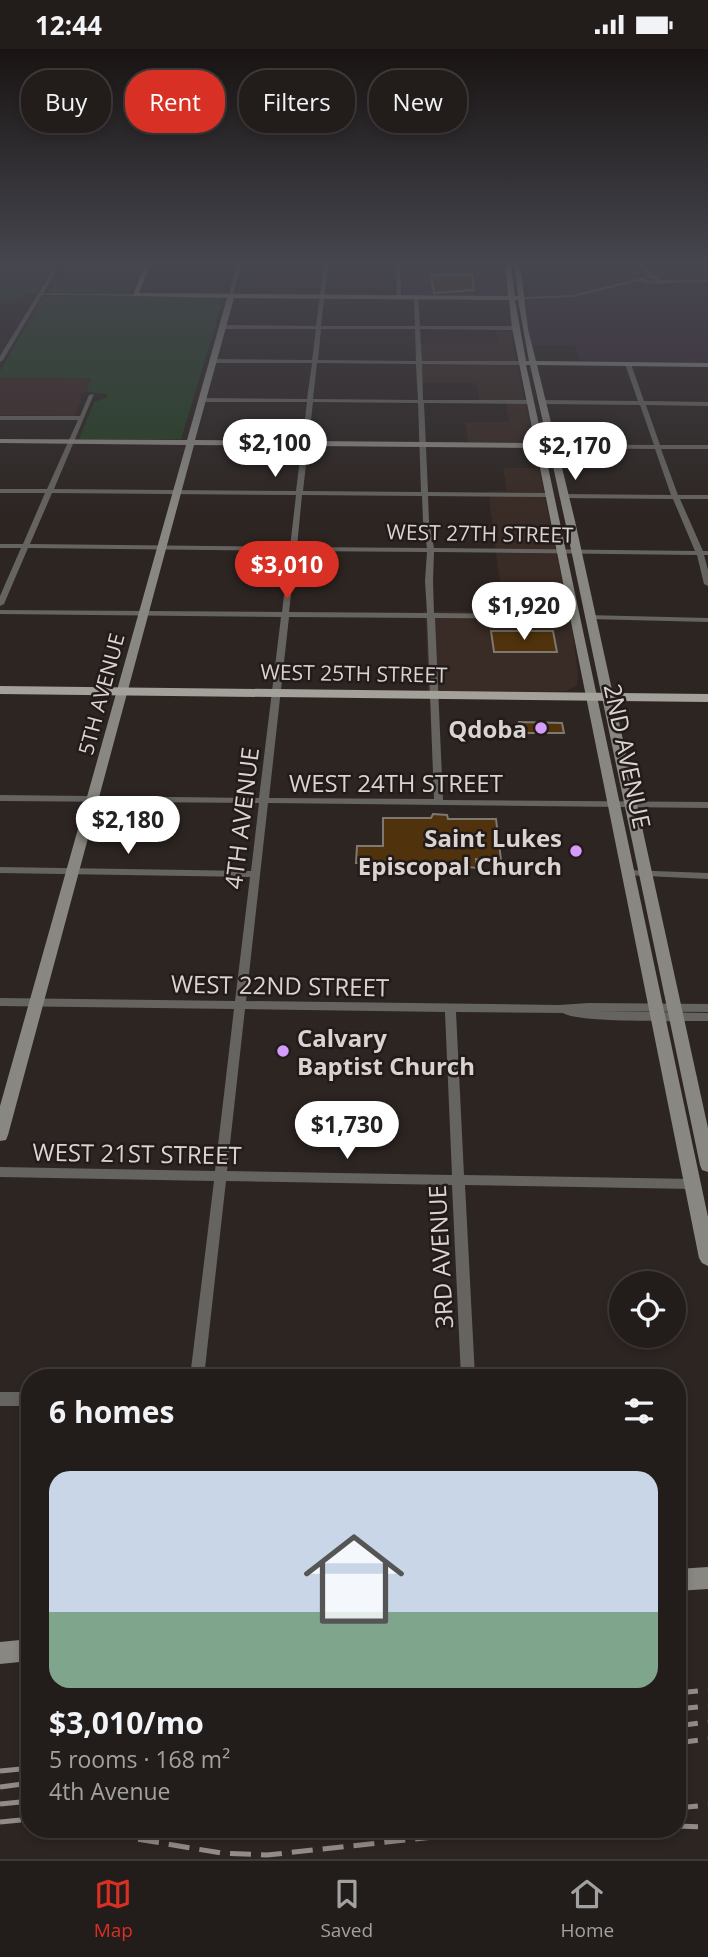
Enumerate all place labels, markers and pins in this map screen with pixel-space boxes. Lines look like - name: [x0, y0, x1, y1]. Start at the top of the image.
- pin: $2,100: [218, 419, 332, 479]
- pin: $2,170: [518, 423, 632, 482]
- pin: $3,010: [230, 541, 344, 601]
- pin: $1,920: [467, 583, 581, 642]
- place label: Qdoba: [448, 712, 527, 745]
- marker: Qdoba: [533, 720, 549, 736]
- pin: $2,180: [71, 797, 185, 856]
- place label: Saint Lukes Episcopal Church: [358, 821, 562, 882]
- marker: Saint Lukes Episcopal Church: [568, 843, 584, 859]
- place label: Calvary Baptist Church: [297, 1021, 475, 1082]
- marker: Calvary Baptist Church: [275, 1043, 291, 1059]
- pin: $1,730: [290, 1101, 404, 1161]

